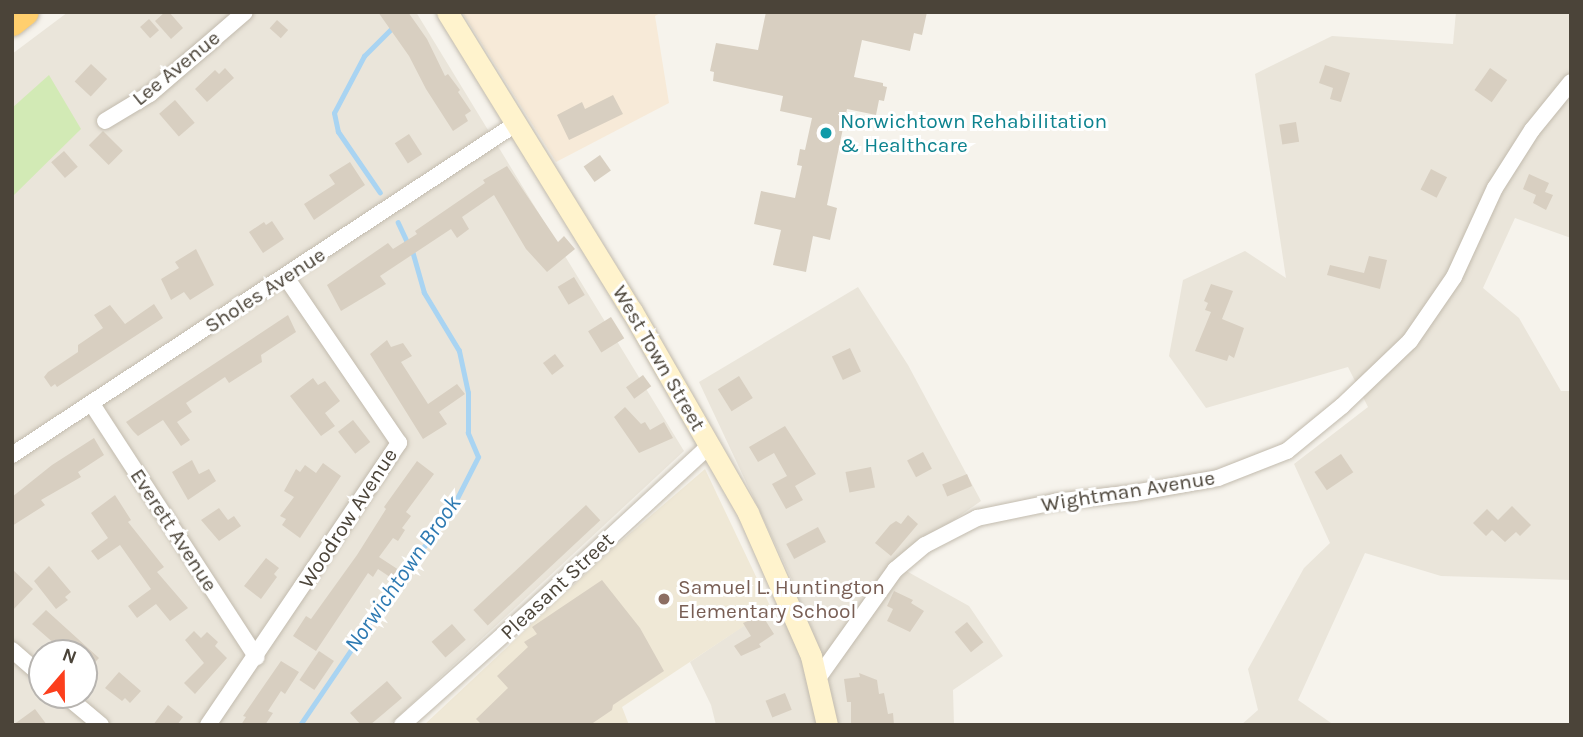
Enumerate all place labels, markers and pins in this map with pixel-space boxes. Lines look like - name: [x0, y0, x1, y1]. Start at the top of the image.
- place label: Norwichtown Rehabilitation & Healthcare: [840, 108, 1107, 158]
- marker: Norwichtown Rehabilitation & Healthcare: [818, 125, 834, 141]
- place label: Samuel L. Huntington Elementary School: [678, 574, 885, 624]
- marker: Samuel L. Huntington Elementary School: [656, 591, 672, 607]

